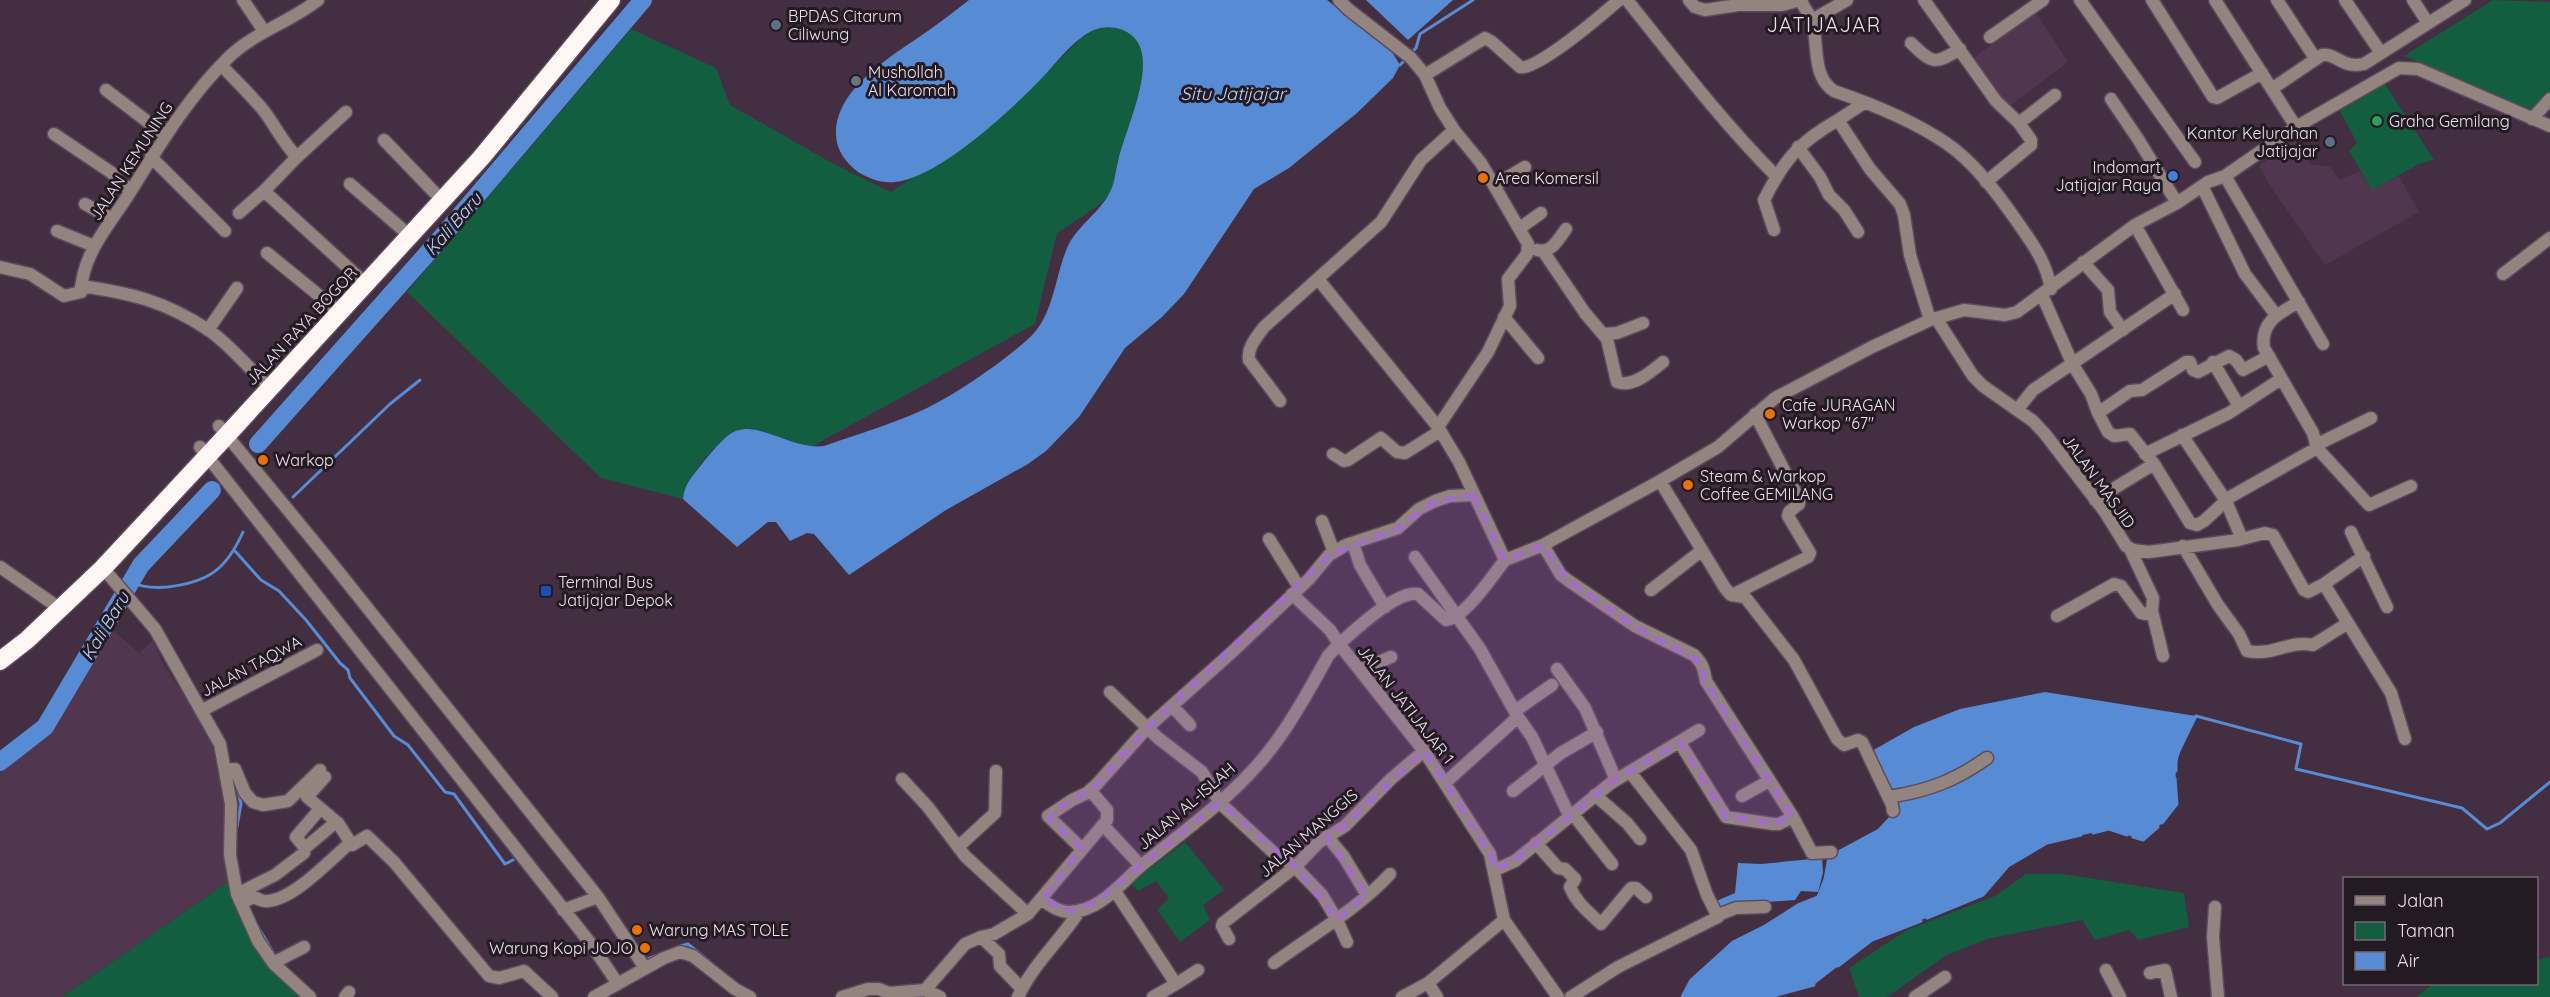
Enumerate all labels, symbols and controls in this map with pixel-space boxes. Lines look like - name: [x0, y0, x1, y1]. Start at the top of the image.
- place label: BPDAS Citarum Ciliwung: [788, 6, 902, 44]
- district label: JATIJAJAR: [1766, 12, 1882, 37]
- marker: BPDAS Citarum Ciliwung: [769, 18, 783, 32]
- place label: Mushollah Al Karomah: [868, 62, 956, 100]
- marker: Mushollah Al Karomah: [849, 74, 863, 88]
- water label: Situ Jatijajar: [1181, 82, 1287, 105]
- street label: JALAN KEMUNING: [85, 98, 177, 224]
- place label: Graha Gemilang: [2389, 111, 2510, 131]
- marker: Graha Gemilang: [2370, 114, 2384, 128]
- place label: Kantor Kelurahan Jatijajar: [2187, 123, 2318, 161]
- marker: Kantor Kelurahan Jatijajar: [2323, 135, 2337, 149]
- place label: Indomart Jatijajar Raya: [2055, 157, 2161, 195]
- place label: Area Komersil: [1495, 168, 1599, 188]
- marker: Indomart Jatijajar Raya: [2166, 169, 2180, 183]
- marker: Area Komersil: [1476, 171, 1490, 185]
- water label: Kali Baru: [419, 187, 488, 260]
- street label: JALAN RAYA BOGOR: [241, 263, 361, 389]
- place label: Cafe JURAGAN Warkop "67": [1782, 395, 1895, 433]
- marker: Cafe JURAGAN Warkop "67": [1763, 407, 1777, 421]
- street label: JALAN MASJID: [2058, 430, 2140, 532]
- place label: Warkop: [275, 450, 334, 470]
- marker: Warkop: [256, 453, 270, 467]
- place label: Steam & Warkop Coffee GEMILANG: [1700, 466, 1833, 504]
- marker: Steam & Warkop Coffee GEMILANG: [1681, 478, 1695, 492]
- place label: Terminal Bus Jatijajar Depok: [558, 572, 673, 610]
- marker: Terminal Bus Jatijajar Depok: [539, 584, 553, 598]
- water label: Kali Baru: [76, 586, 135, 664]
- street label: JALAN TAQWA: [197, 631, 305, 701]
- street label: JALAN JATIJAJAR 1: [1353, 640, 1459, 768]
- street label: JALAN AL-ISLAH: [1133, 758, 1239, 854]
- street label: JALAN MANGGIS: [1254, 785, 1362, 881]
- legend: [2343, 877, 2538, 985]
- text: Jalan: [2397, 889, 2444, 912]
- text: Taman: [2397, 919, 2455, 942]
- place label: Warung MAS TOLE: [649, 920, 789, 940]
- marker: Warung MAS TOLE: [630, 923, 644, 937]
- place label: Warung Kopi JOJO: [489, 938, 633, 958]
- marker: Warung Kopi JOJO: [638, 941, 652, 955]
- text: Air: [2397, 949, 2419, 972]

